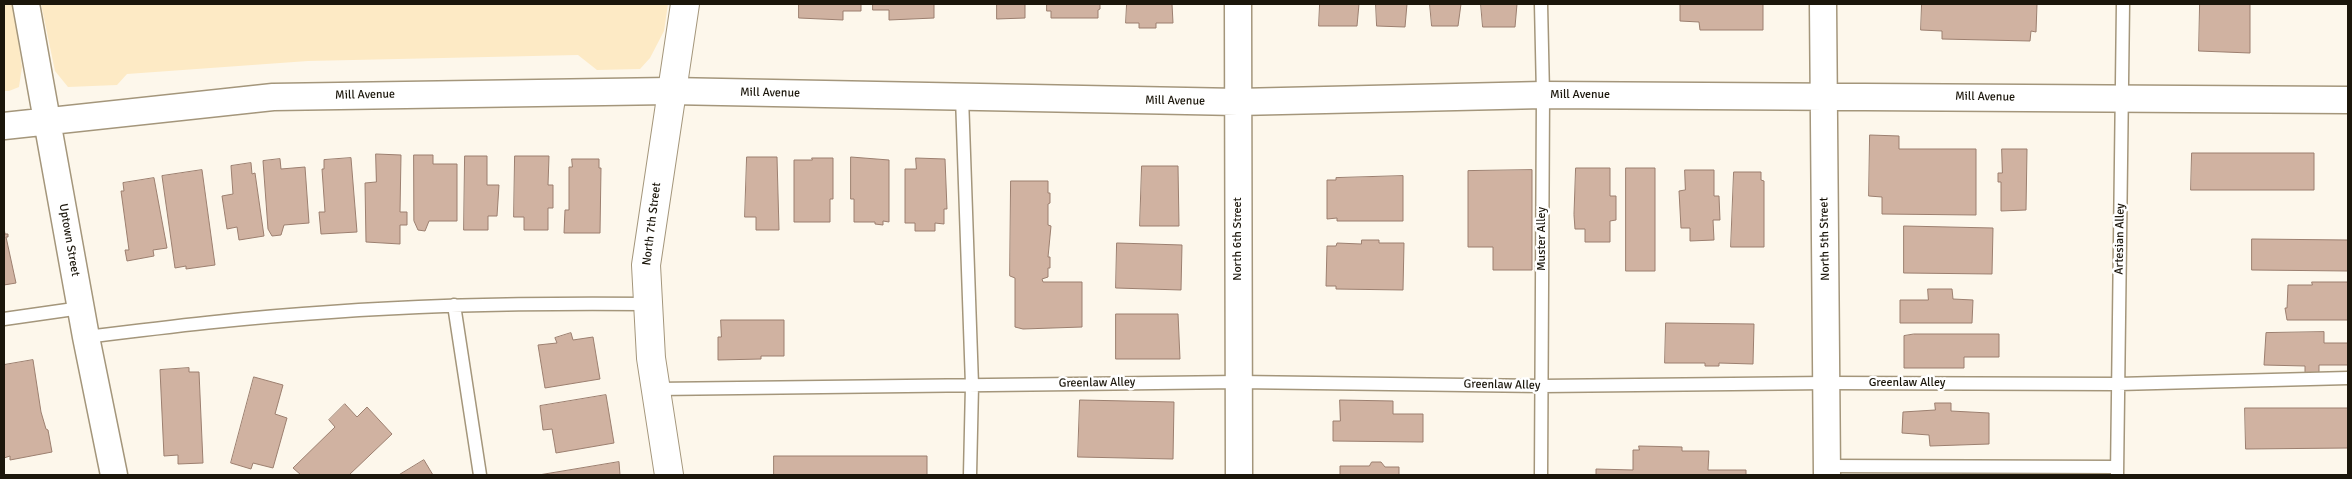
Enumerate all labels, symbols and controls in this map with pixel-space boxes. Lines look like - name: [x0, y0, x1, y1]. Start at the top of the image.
- street label: Mill Avenue: [740, 85, 800, 101]
- street label: Mill Avenue: [335, 87, 395, 103]
- street label: Mill Avenue: [1550, 88, 1610, 102]
- street label: Mill Avenue: [1955, 89, 2015, 105]
- street label: Mill Avenue: [1145, 93, 1205, 109]
- street label: North 7th Street: [640, 182, 664, 266]
- street label: North 6th Street: [1231, 197, 1245, 281]
- street label: North 5th Street: [1817, 197, 1833, 281]
- street label: Uptown Street: [56, 202, 82, 278]
- street label: Artesian Alley: [2112, 203, 2128, 275]
- street label: Muster Alley: [1535, 207, 1549, 271]
- street label: Greenlaw Alley: [1059, 375, 1135, 391]
- street label: Greenlaw Alley: [1869, 376, 1945, 390]
- street label: Greenlaw Alley: [1464, 377, 1540, 393]

